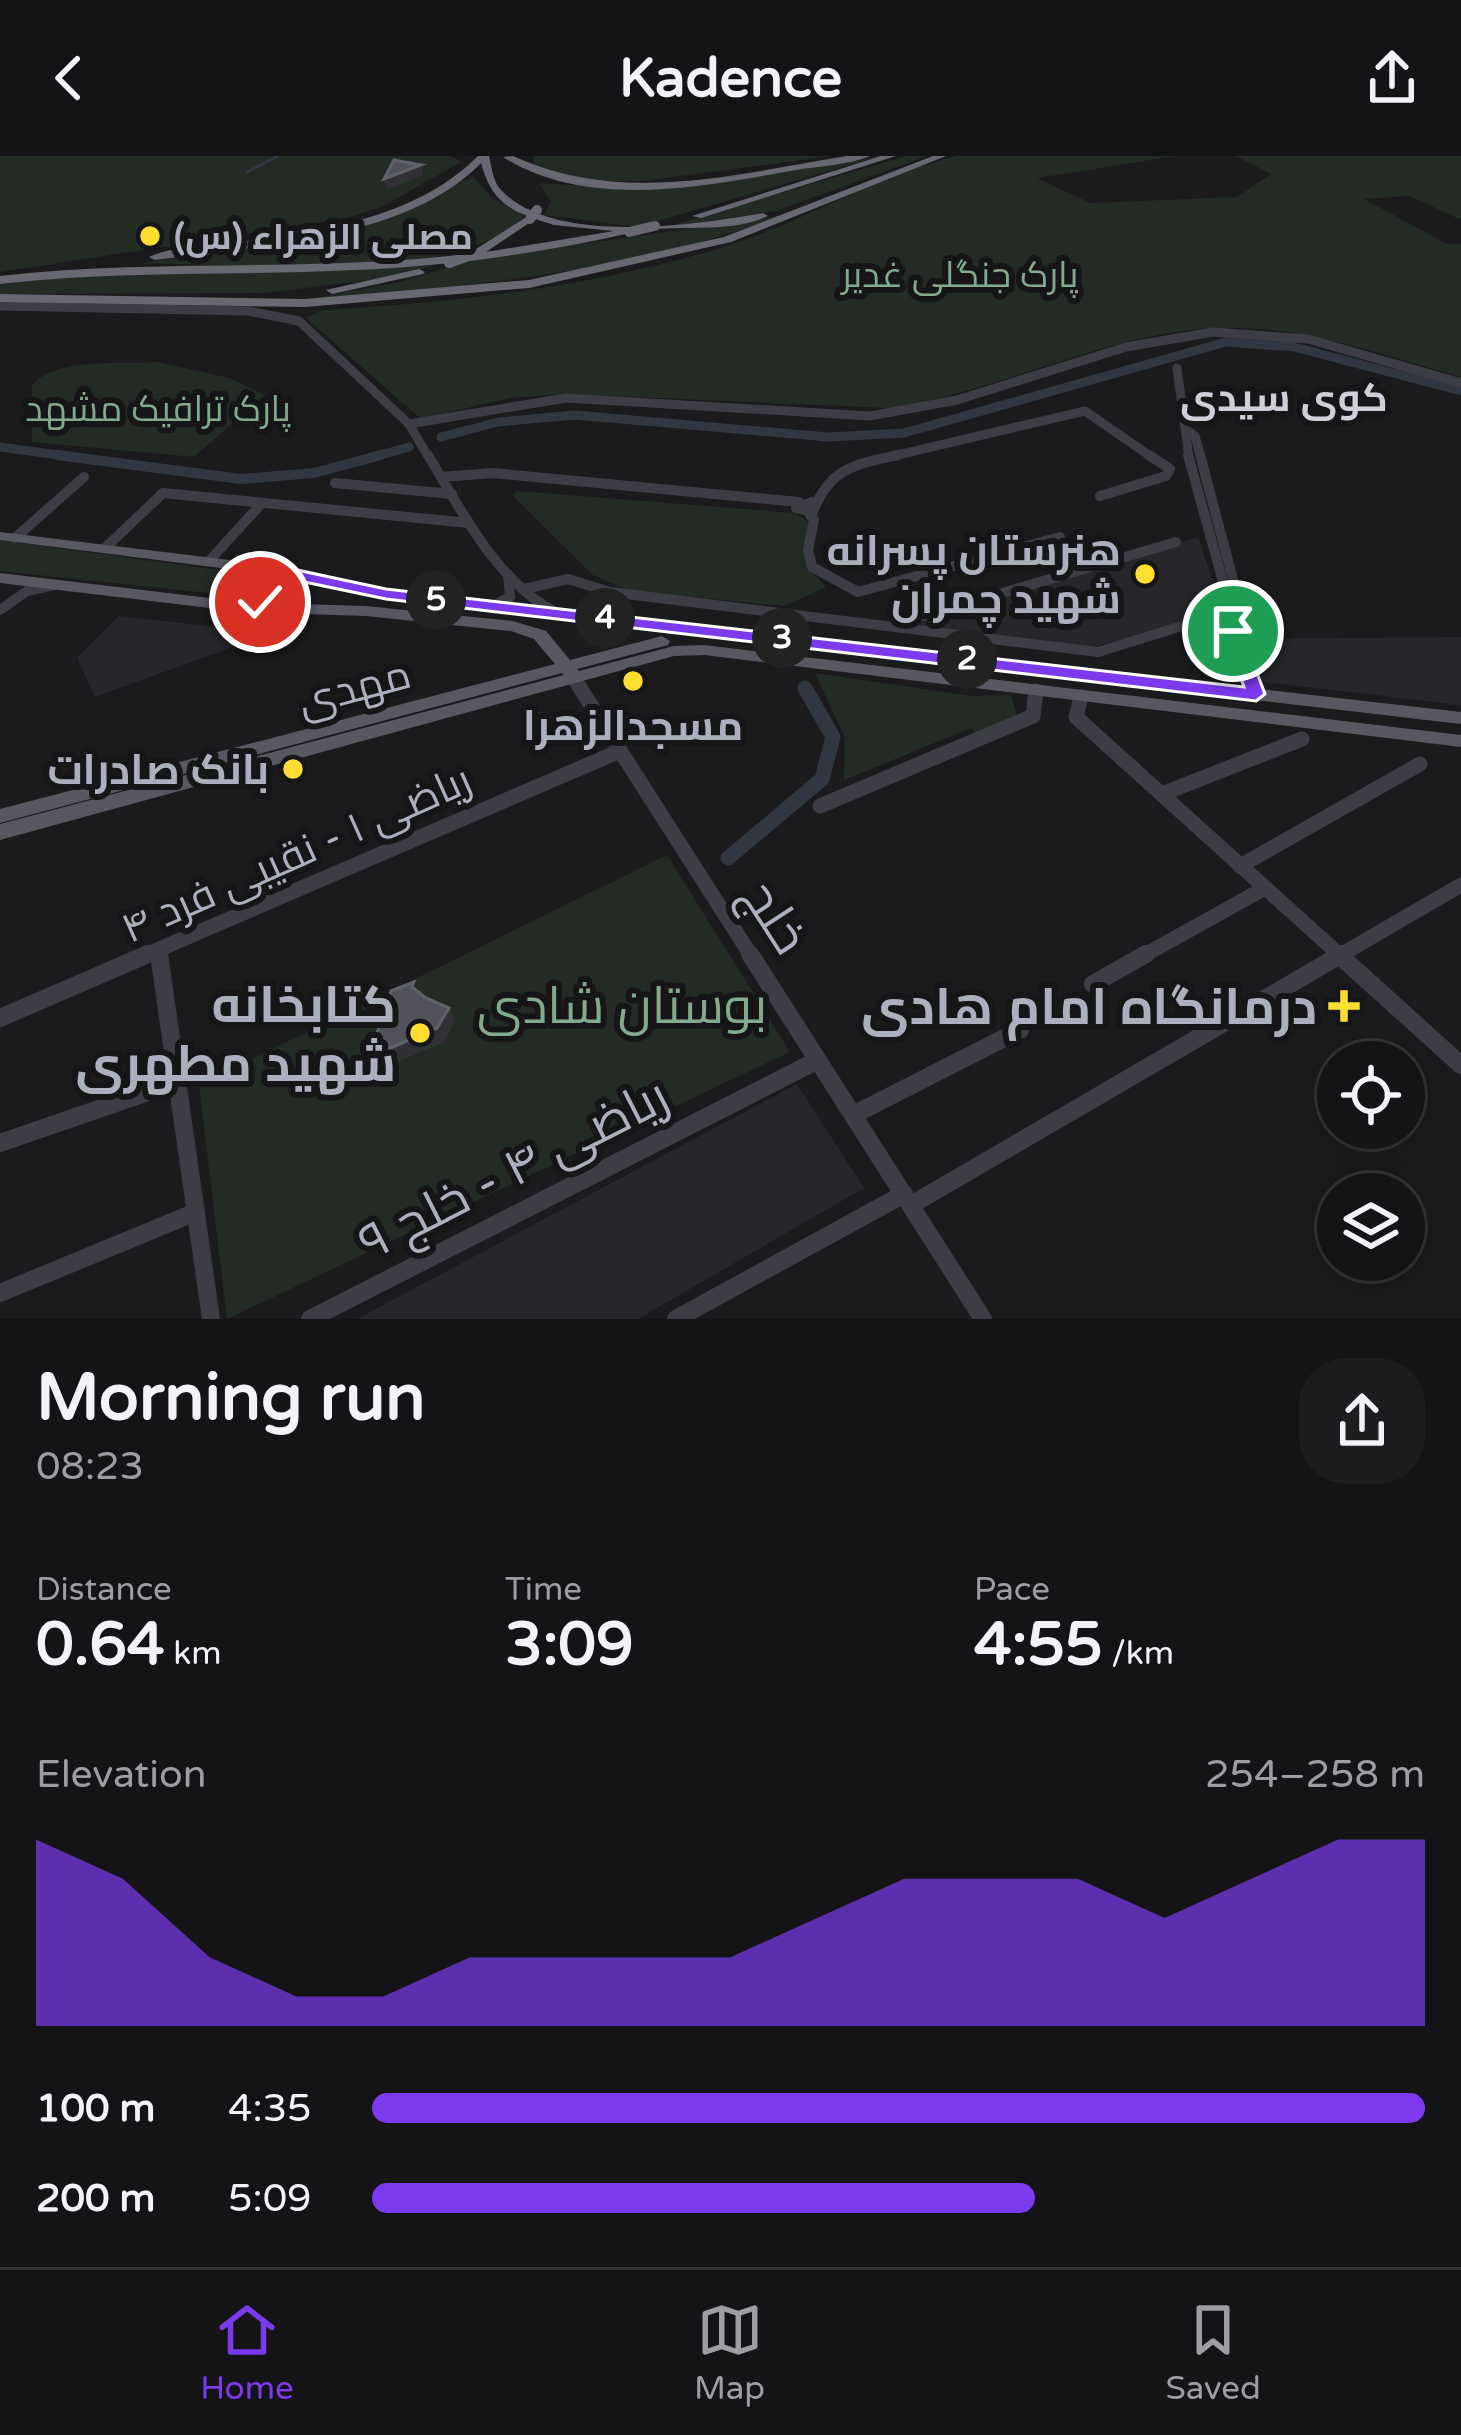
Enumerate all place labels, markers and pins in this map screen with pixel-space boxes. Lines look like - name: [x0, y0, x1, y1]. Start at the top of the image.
- place label: مصلی الزهراء (س): [174, 216, 473, 259]
- marker: مصلی الزهراء (س): [137, 223, 163, 249]
- place label: هنرستان پسرانه شهید چمران: [827, 526, 1121, 628]
- pin: [209, 551, 311, 653]
- marker: هنرستان پسرانه شهید چمران: [1132, 561, 1158, 587]
- pin: 5: [406, 570, 466, 630]
- pin: [1182, 580, 1284, 682]
- pin: 4: [575, 588, 635, 648]
- pin: 3: [752, 608, 812, 668]
- pin: 2: [937, 629, 997, 689]
- marker: مسجدالزهرا: [620, 668, 646, 694]
- place label: مسجدالزهرا: [523, 701, 743, 752]
- place label: بانک صادرات: [47, 745, 269, 796]
- marker: بانک صادرات: [280, 756, 306, 782]
- place label: کتابخانه شهید مطهری: [76, 975, 396, 1096]
- place label: درمانگاه امام هادی: [861, 977, 1317, 1041]
- marker: درمانگاه امام هادی: [1328, 990, 1360, 1022]
- marker: کتابخانه شهید مطهری: [407, 1020, 433, 1046]

